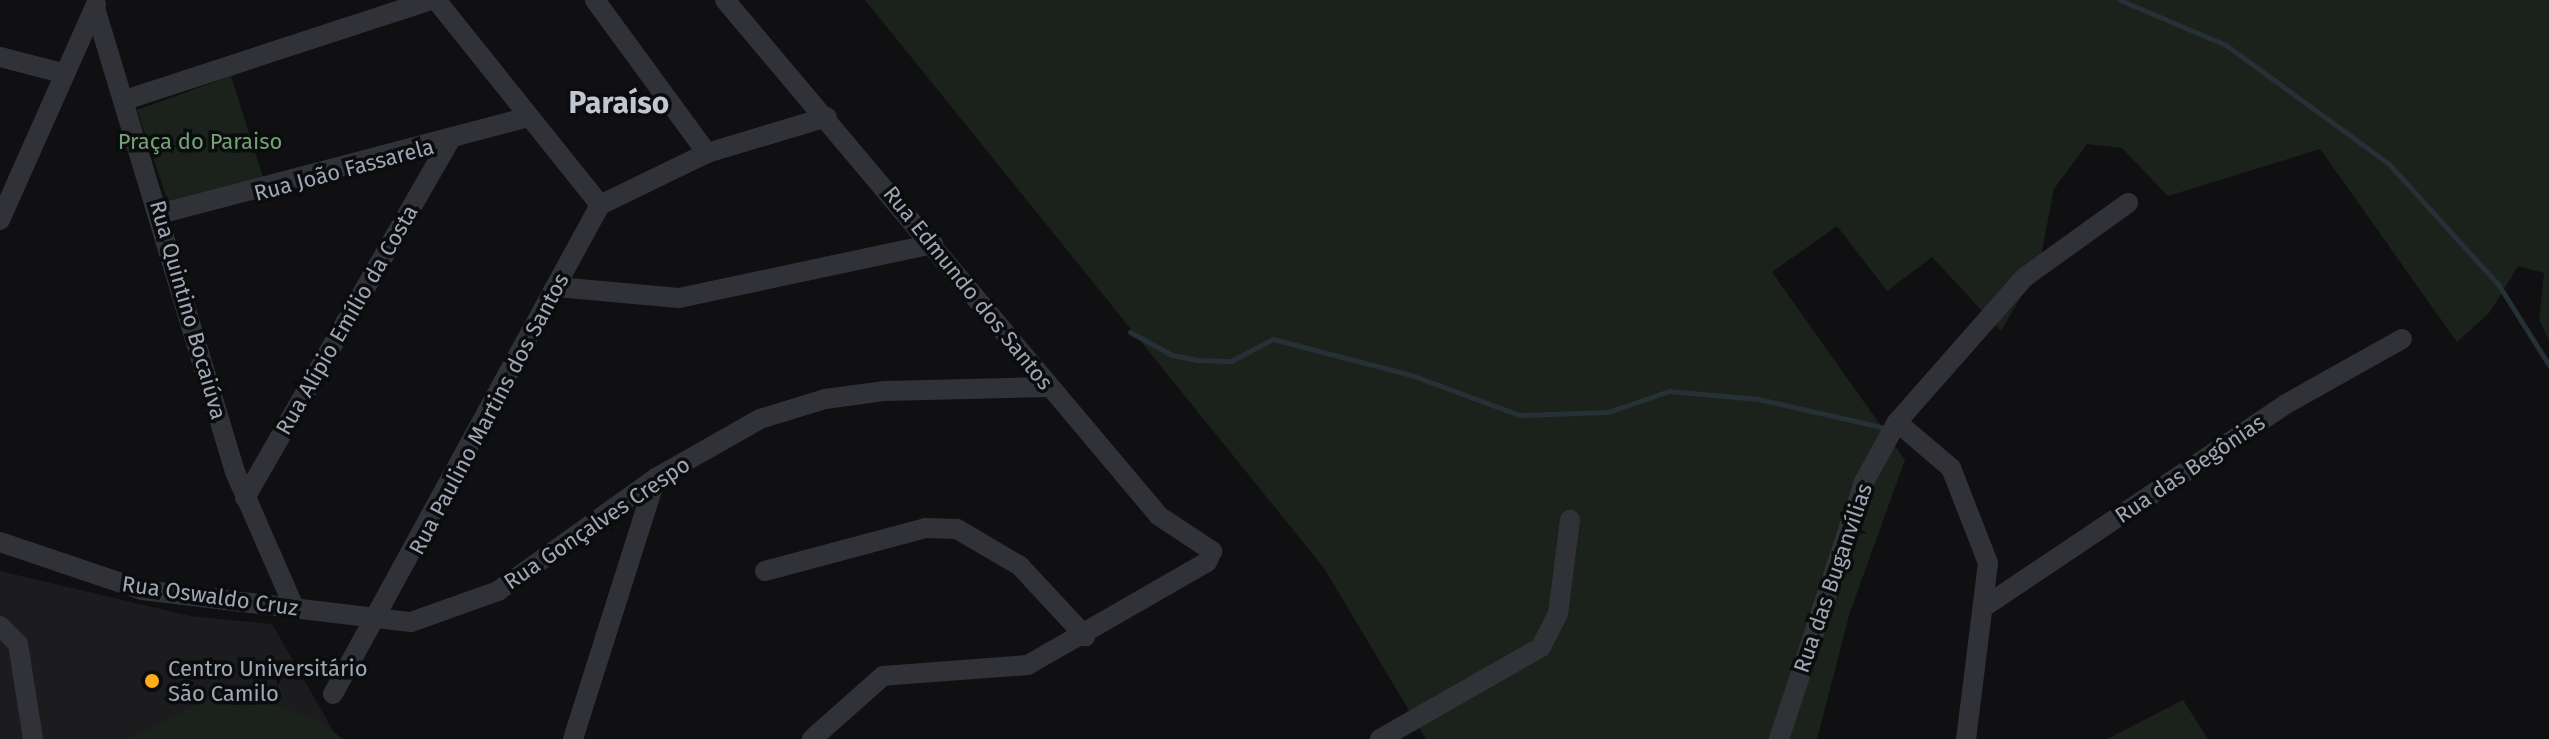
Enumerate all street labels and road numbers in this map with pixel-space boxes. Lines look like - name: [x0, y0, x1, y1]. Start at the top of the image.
- street label: Rua João Fassarela: [251, 133, 437, 207]
- street label: Rua Edmundo dos Santos: [878, 181, 1058, 395]
- street label: Rua Quintino Bocaiúva: [144, 197, 232, 423]
- street label: Rua Alípio Emílio da Costa: [270, 200, 424, 440]
- street label: Rua Paulino Martins dos Santos: [403, 269, 575, 559]
- street label: Rua das Begônias: [2110, 409, 2270, 529]
- street label: Rua Gonçalves Crespo: [499, 451, 695, 595]
- street label: Rua das Buganvílias: [1788, 480, 1878, 676]
- street label: Rua Oswaldo Cruz: [120, 571, 300, 621]

